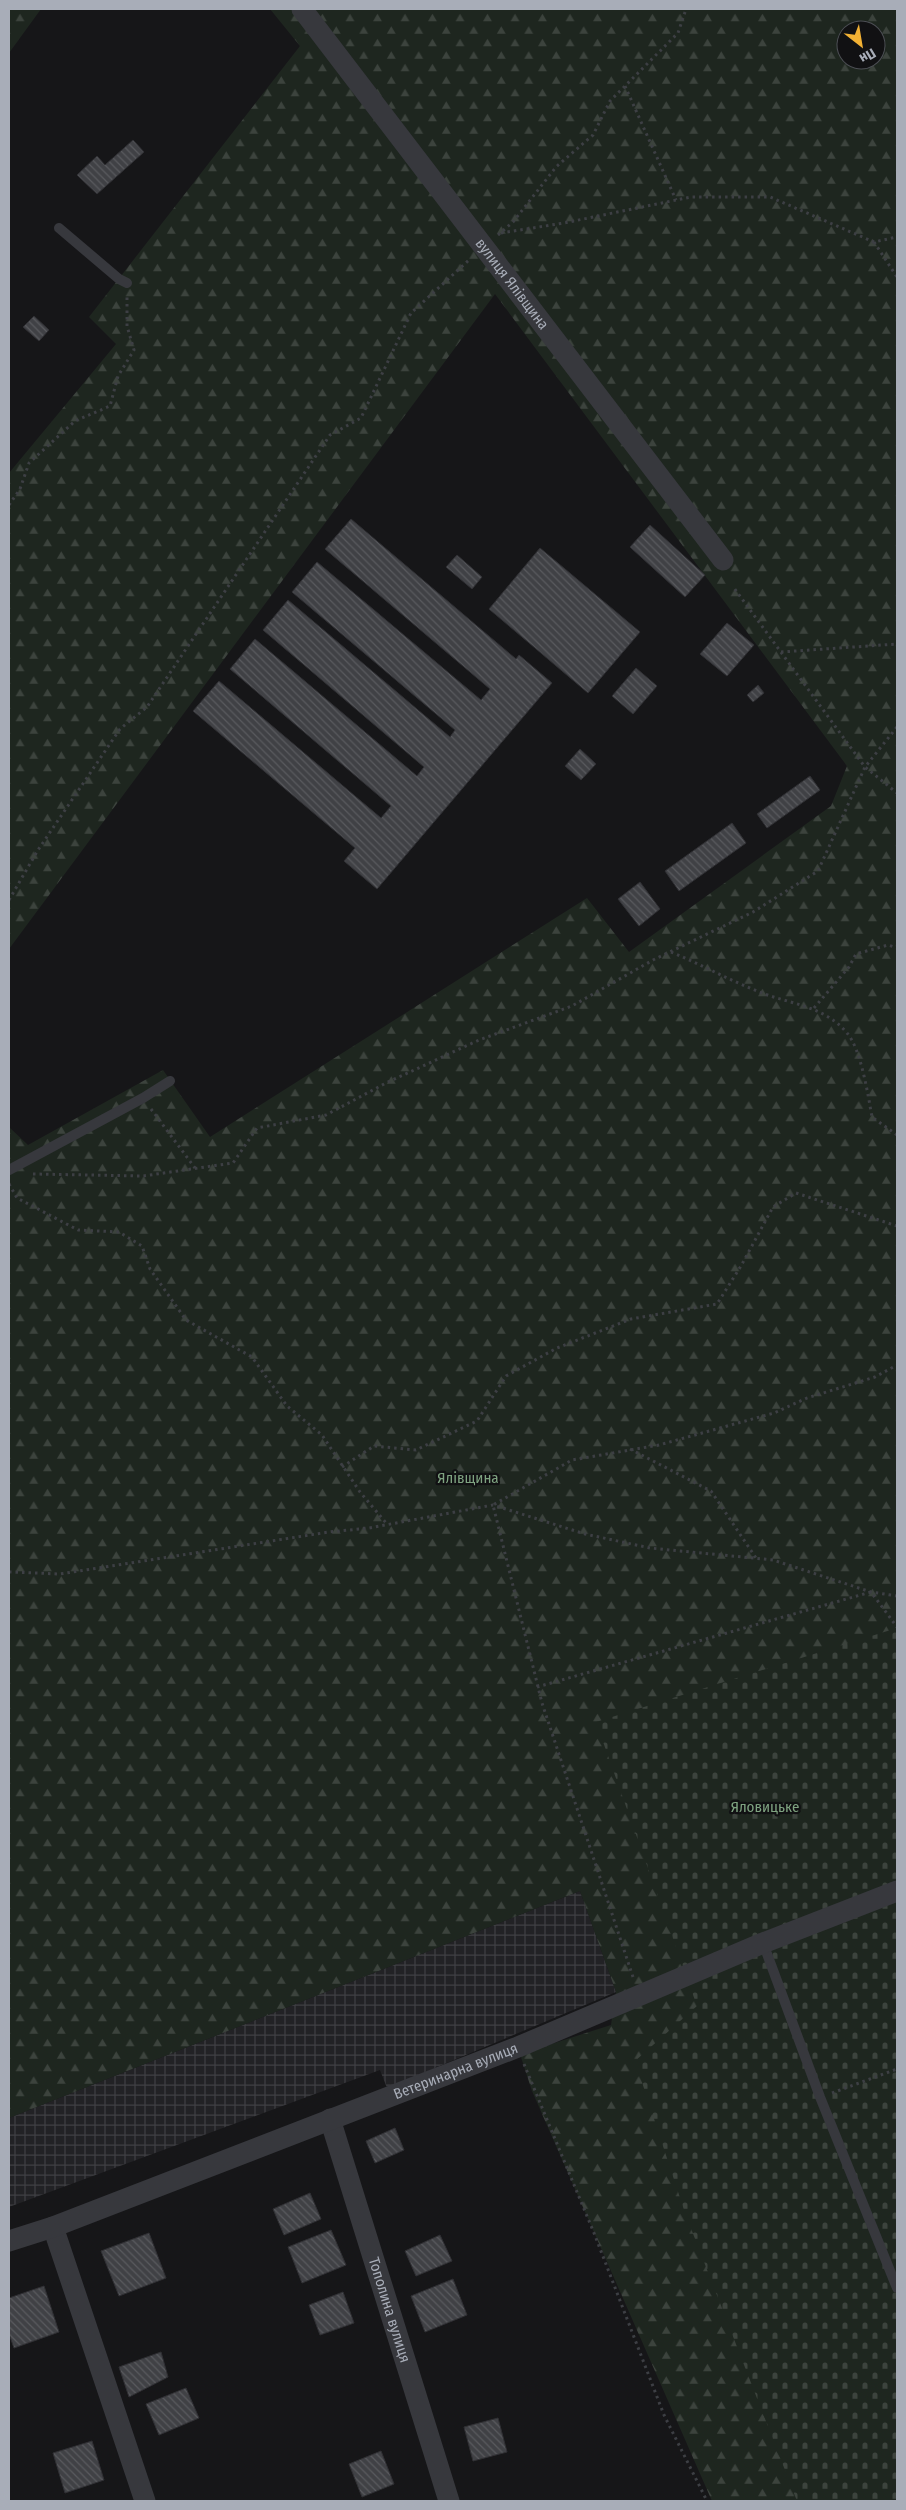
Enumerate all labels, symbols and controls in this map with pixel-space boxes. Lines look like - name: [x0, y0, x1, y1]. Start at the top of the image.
- north arrow: [836, 20, 886, 70]
- text: Пн: [856, 44, 879, 67]
- street label: вулиця Ялівщина: [471, 235, 553, 333]
- park label: Ялівщина: [437, 1469, 499, 1487]
- park label: Яловицьке: [731, 1798, 799, 1816]
- street label: Ветеринарна вулиця: [391, 2039, 520, 2103]
- street label: Тополина вулиця: [365, 2255, 414, 2365]

